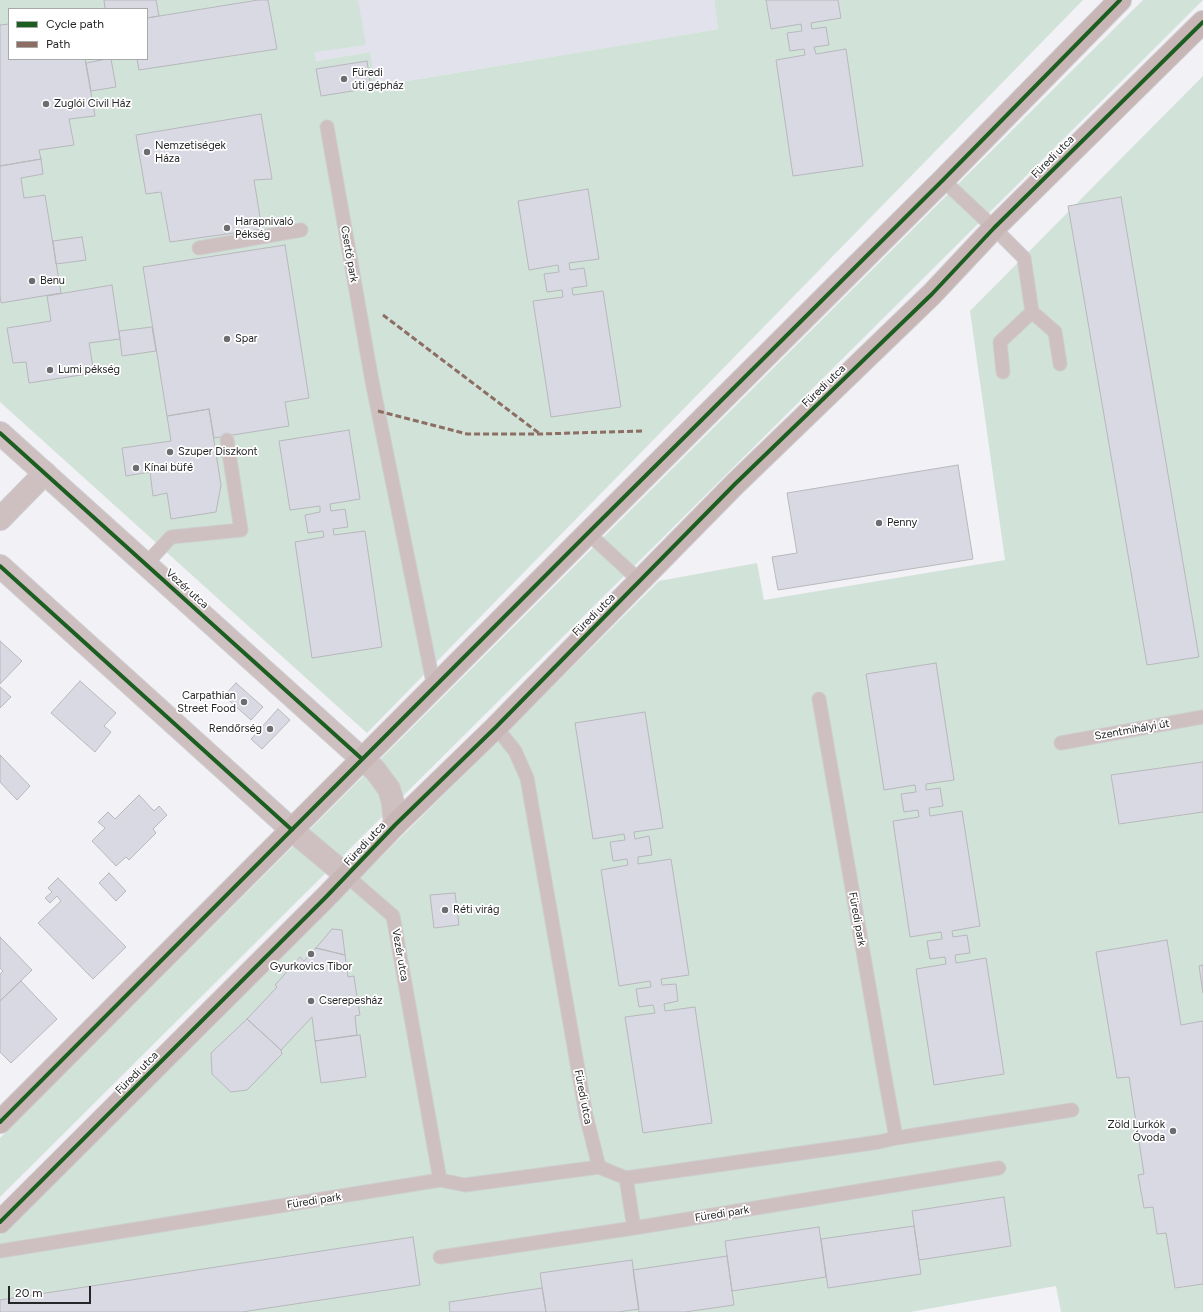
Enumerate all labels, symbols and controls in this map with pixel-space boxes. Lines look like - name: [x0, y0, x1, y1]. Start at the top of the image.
- legend: [8, 8, 148, 60]
- text: Cycle path: [46, 17, 104, 31]
- text: Path: [46, 37, 70, 51]
- place label: Füredi úti gépház: [352, 66, 404, 92]
- marker: Füredi úti gépház: [339, 74, 349, 84]
- place label: Zuglói Civil Ház: [54, 97, 131, 111]
- marker: Zuglói Civil Ház: [41, 99, 51, 109]
- street label: Füredi utca: [1029, 133, 1077, 181]
- place label: Nemzetiségek Háza: [155, 139, 226, 165]
- marker: Nemzetiségek Háza: [142, 147, 152, 157]
- place label: Harapnivaló Pékség: [235, 215, 293, 241]
- marker: Harapnivaló Pékség: [222, 223, 232, 233]
- street label: Csertő park: [338, 225, 360, 283]
- place label: Benu: [40, 274, 65, 288]
- marker: Benu: [27, 276, 37, 286]
- place label: Spar: [235, 332, 258, 346]
- marker: Spar: [222, 334, 232, 344]
- street label: Füredi utca: [800, 362, 848, 410]
- place label: Lumi pékség: [58, 363, 120, 377]
- marker: Lumi pékség: [45, 365, 55, 375]
- place label: Szuper Diszkont: [178, 445, 258, 459]
- marker: Szuper Diszkont: [165, 447, 175, 457]
- place label: Kínai büfé: [144, 461, 193, 475]
- marker: Kínai büfé: [131, 463, 141, 473]
- place label: Penny: [887, 516, 917, 530]
- marker: Penny: [874, 518, 884, 528]
- street label: Vezér utca: [163, 566, 211, 612]
- street label: Füredi utca: [570, 591, 618, 639]
- place label: Carpathian Street Food: [177, 689, 236, 715]
- marker: Carpathian Street Food: [239, 697, 249, 707]
- street label: Szentmihályi út: [1093, 717, 1171, 743]
- place label: Rendőrség: [209, 722, 262, 736]
- marker: Rendőrség: [265, 724, 275, 734]
- street label: Füredi utca: [341, 819, 389, 869]
- street label: Füredi park: [846, 891, 868, 947]
- place label: Réti virág: [453, 903, 499, 917]
- marker: Réti virág: [440, 905, 450, 915]
- street label: Vezér utca: [389, 928, 411, 982]
- marker: Gyurkovics Tibor: [306, 949, 316, 959]
- place label: Gyurkovics Tibor: [270, 960, 352, 974]
- place label: Cserepesház: [319, 994, 383, 1008]
- marker: Cserepesház: [306, 996, 316, 1006]
- street label: Füredi utca: [113, 1049, 161, 1097]
- street label: Füredi utca: [571, 1069, 595, 1125]
- place label: Zöld Lurkók Óvoda: [1107, 1118, 1165, 1144]
- marker: Zöld Lurkók Óvoda: [1168, 1126, 1178, 1136]
- street label: Füredi park: [286, 1190, 342, 1212]
- street label: Füredi park: [694, 1203, 750, 1225]
- scale bar: [10, 1278, 93, 1304]
- text: 20 m: [15, 1286, 43, 1300]

